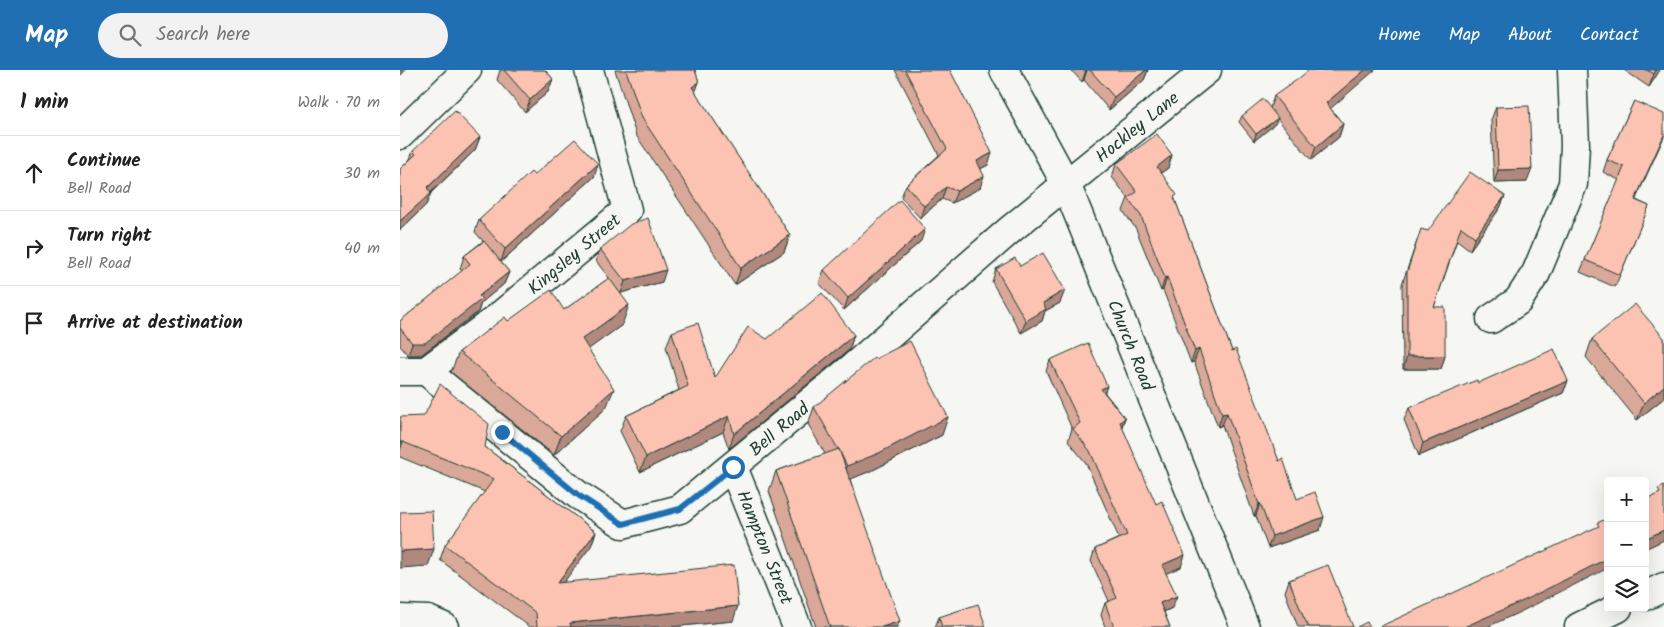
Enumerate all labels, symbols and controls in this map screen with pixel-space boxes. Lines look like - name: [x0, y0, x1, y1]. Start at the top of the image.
- search box: [98, 13, 448, 58]
- text: Map: [25, 16, 68, 55]
- text: Search here: [156, 20, 250, 50]
- icon: search: [116, 21, 144, 49]
- text: Home: [1378, 21, 1421, 50]
- text: Map: [1449, 21, 1480, 50]
- text: About: [1508, 21, 1552, 50]
- text: Contact: [1580, 21, 1639, 50]
- street label: Hockley Lane: [1090, 85, 1186, 171]
- text: 1 min: [20, 86, 69, 119]
- text: Walk · 70 m: [297, 90, 380, 115]
- text: Continue: [67, 146, 140, 176]
- icon: ahead: [20, 159, 48, 187]
- text: 30 m: [344, 161, 380, 186]
- text: Bell Road: [67, 176, 131, 201]
- street label: Kingsley Street: [522, 207, 629, 303]
- text: Turn right: [67, 221, 152, 251]
- icon: right: [20, 234, 48, 262]
- text: 40 m: [344, 236, 380, 261]
- text: Bell Road: [67, 251, 131, 276]
- street label: Church Road: [1098, 296, 1161, 396]
- text: Arrive at destination: [67, 308, 243, 338]
- icon: arrive: [20, 309, 48, 337]
- street label: Bell Road: [743, 395, 818, 464]
- route end: [491, 421, 514, 444]
- route start: [722, 456, 745, 479]
- map controls: [1604, 477, 1649, 612]
- button: +: [1604, 477, 1649, 522]
- street label: Hampton Street: [727, 486, 800, 610]
- button: −: [1604, 522, 1649, 567]
- button: layers: [1604, 567, 1649, 612]

